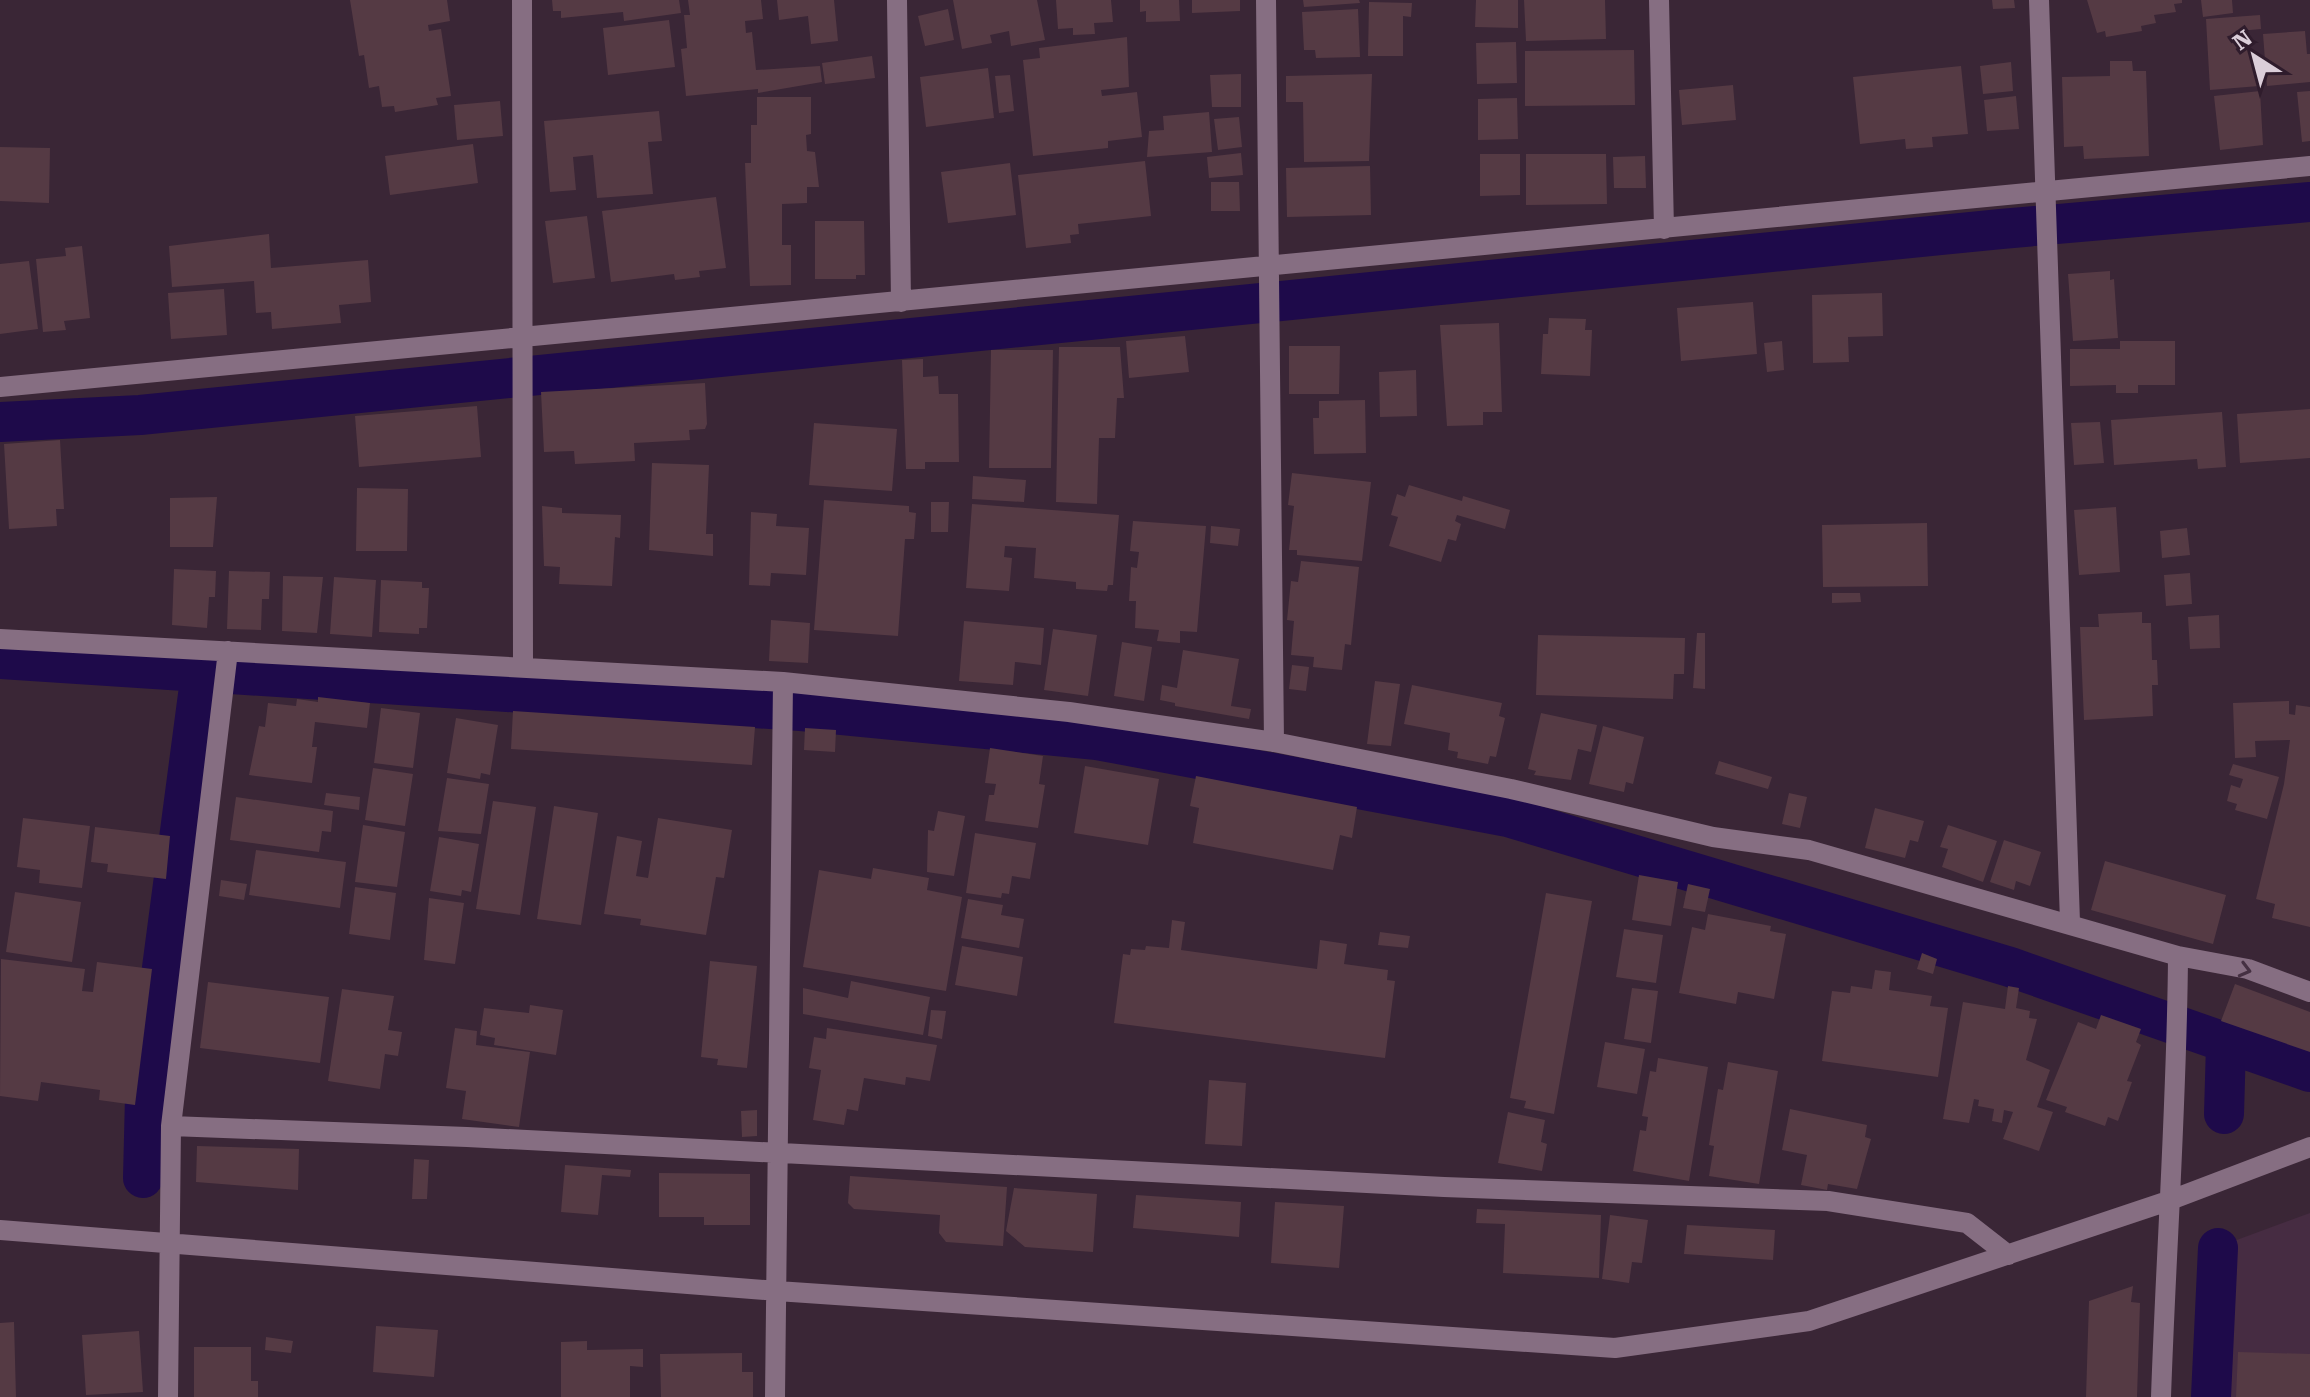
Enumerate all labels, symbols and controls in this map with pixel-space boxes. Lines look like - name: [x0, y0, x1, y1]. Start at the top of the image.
- north arrow: [2214, 16, 2294, 96]
- text: N: [2228, 25, 2257, 55]
- one-way arrow: [2238, 960, 2252, 977]

